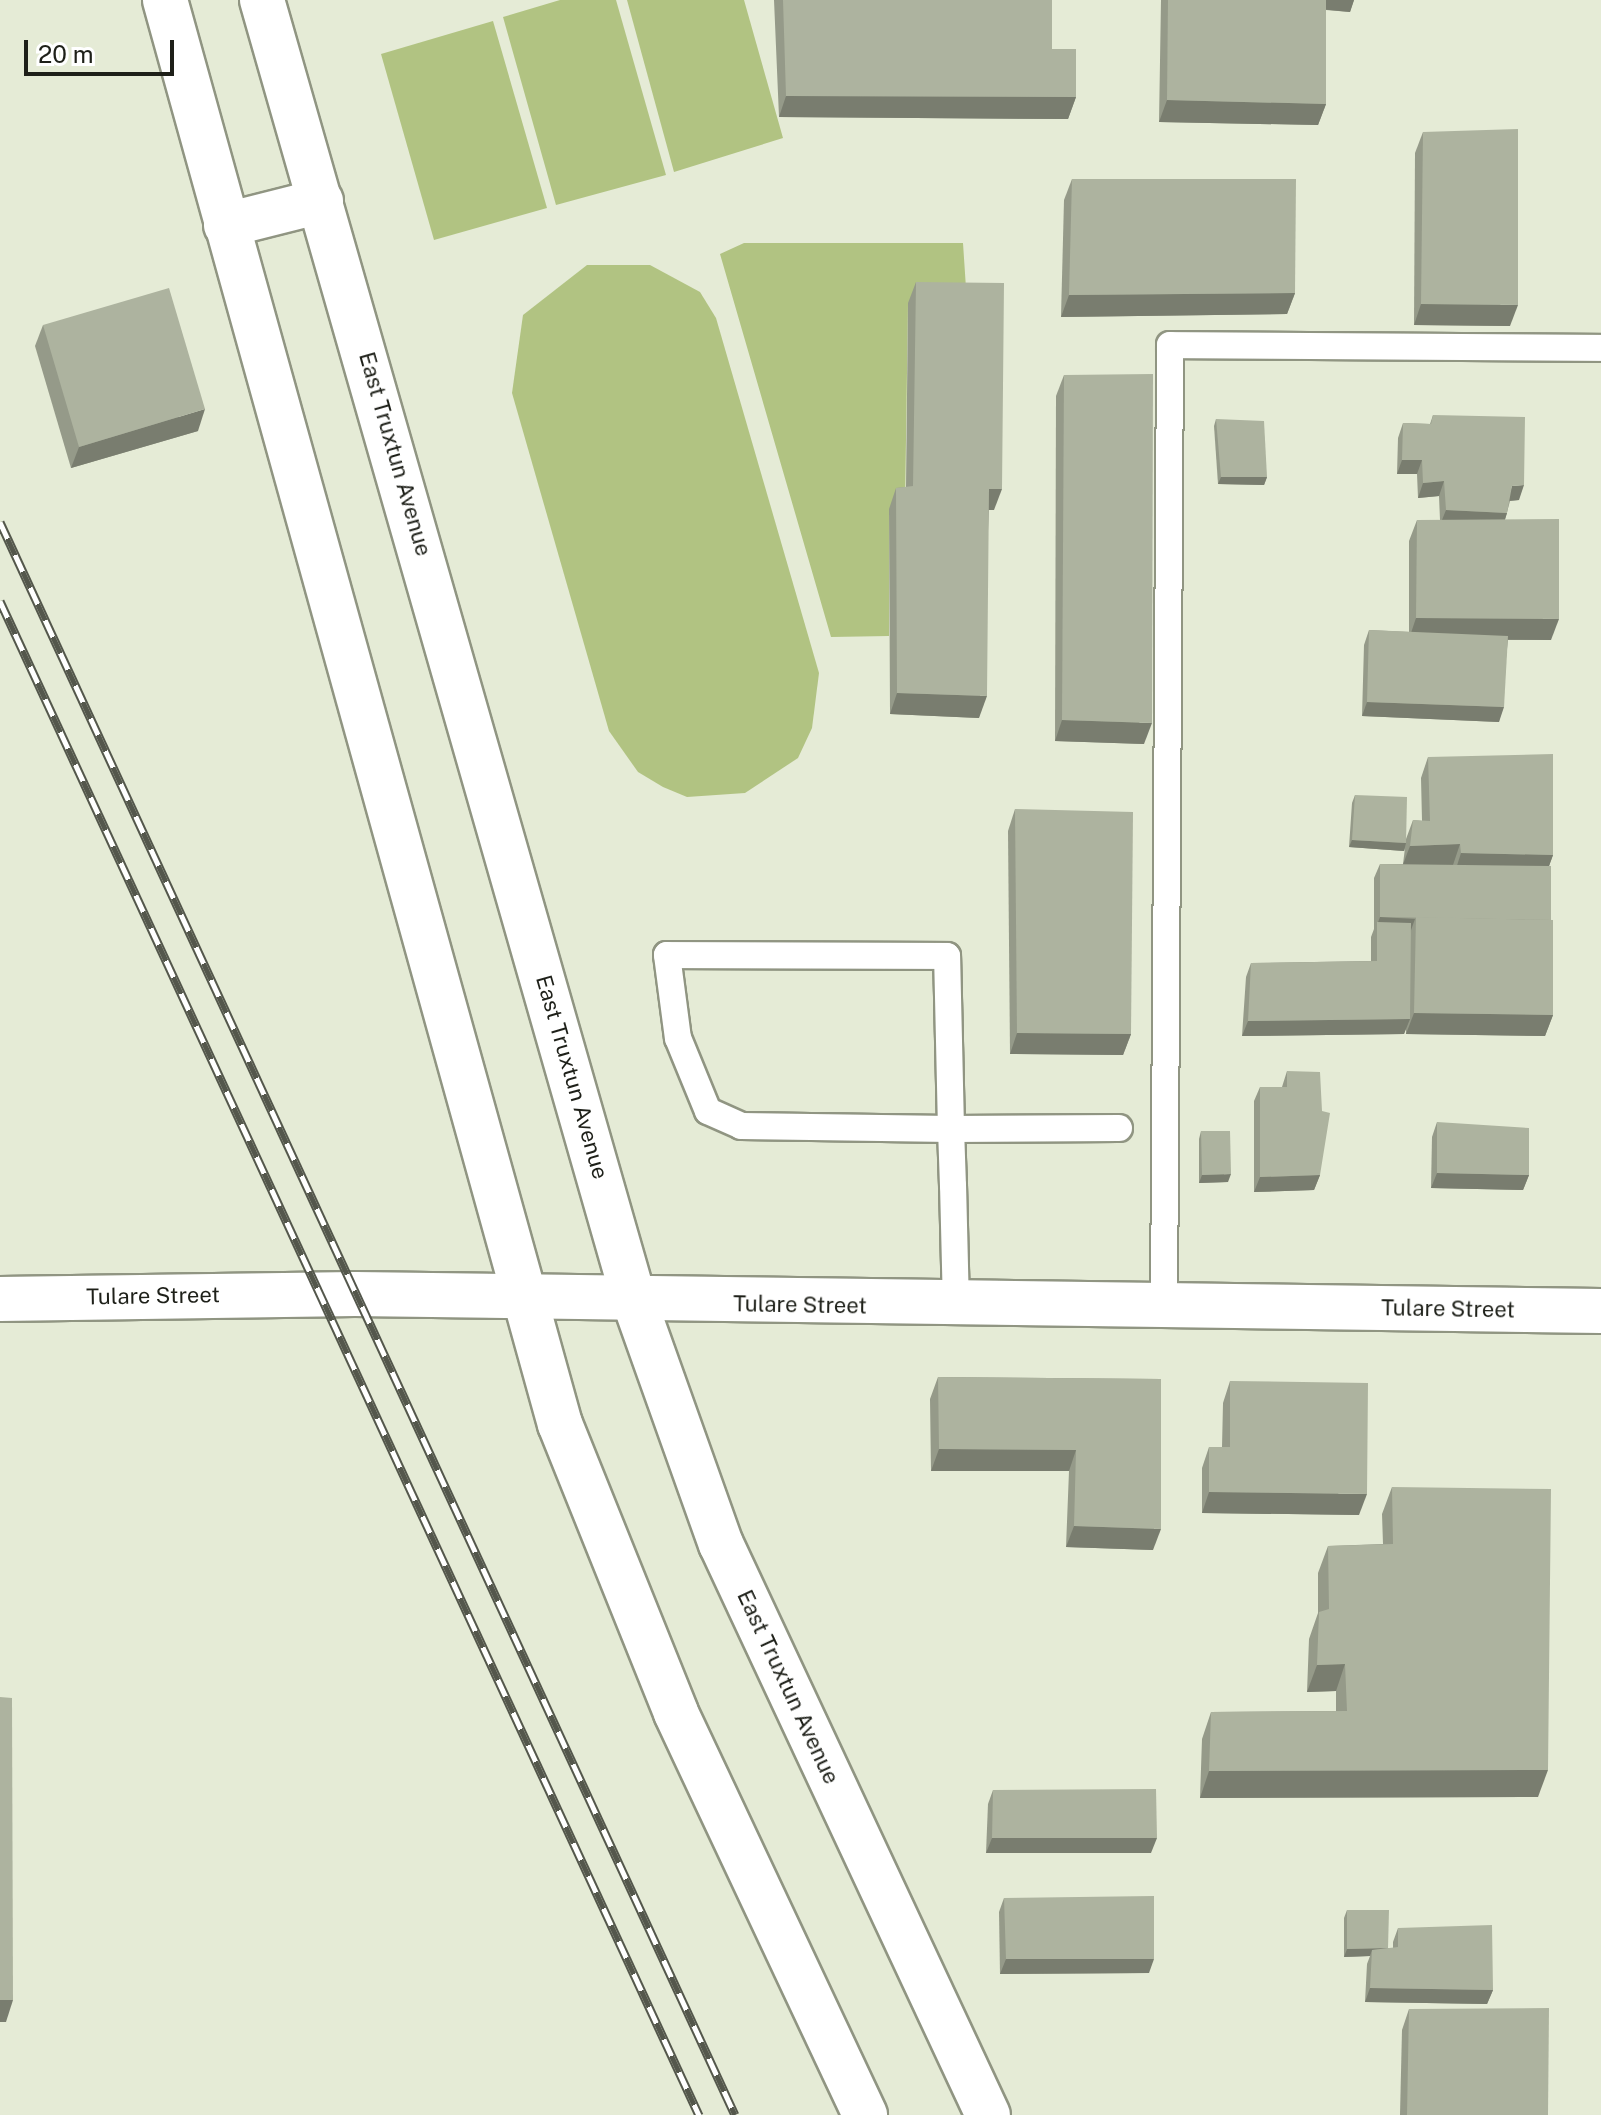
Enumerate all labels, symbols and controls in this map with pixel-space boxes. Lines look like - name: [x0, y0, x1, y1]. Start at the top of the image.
- scale bar: [28, 24, 178, 74]
- text: 20 m: [38, 40, 94, 68]
- street label: East Truxtun Avenue: [353, 349, 437, 559]
- street label: East Truxtun Avenue: [530, 972, 614, 1182]
- street label: Tulare Street: [86, 1282, 220, 1310]
- street label: Tulare Street: [733, 1291, 867, 1319]
- street label: Tulare Street: [1381, 1295, 1515, 1323]
- street label: East Truxtun Avenue: [731, 1586, 845, 1788]

